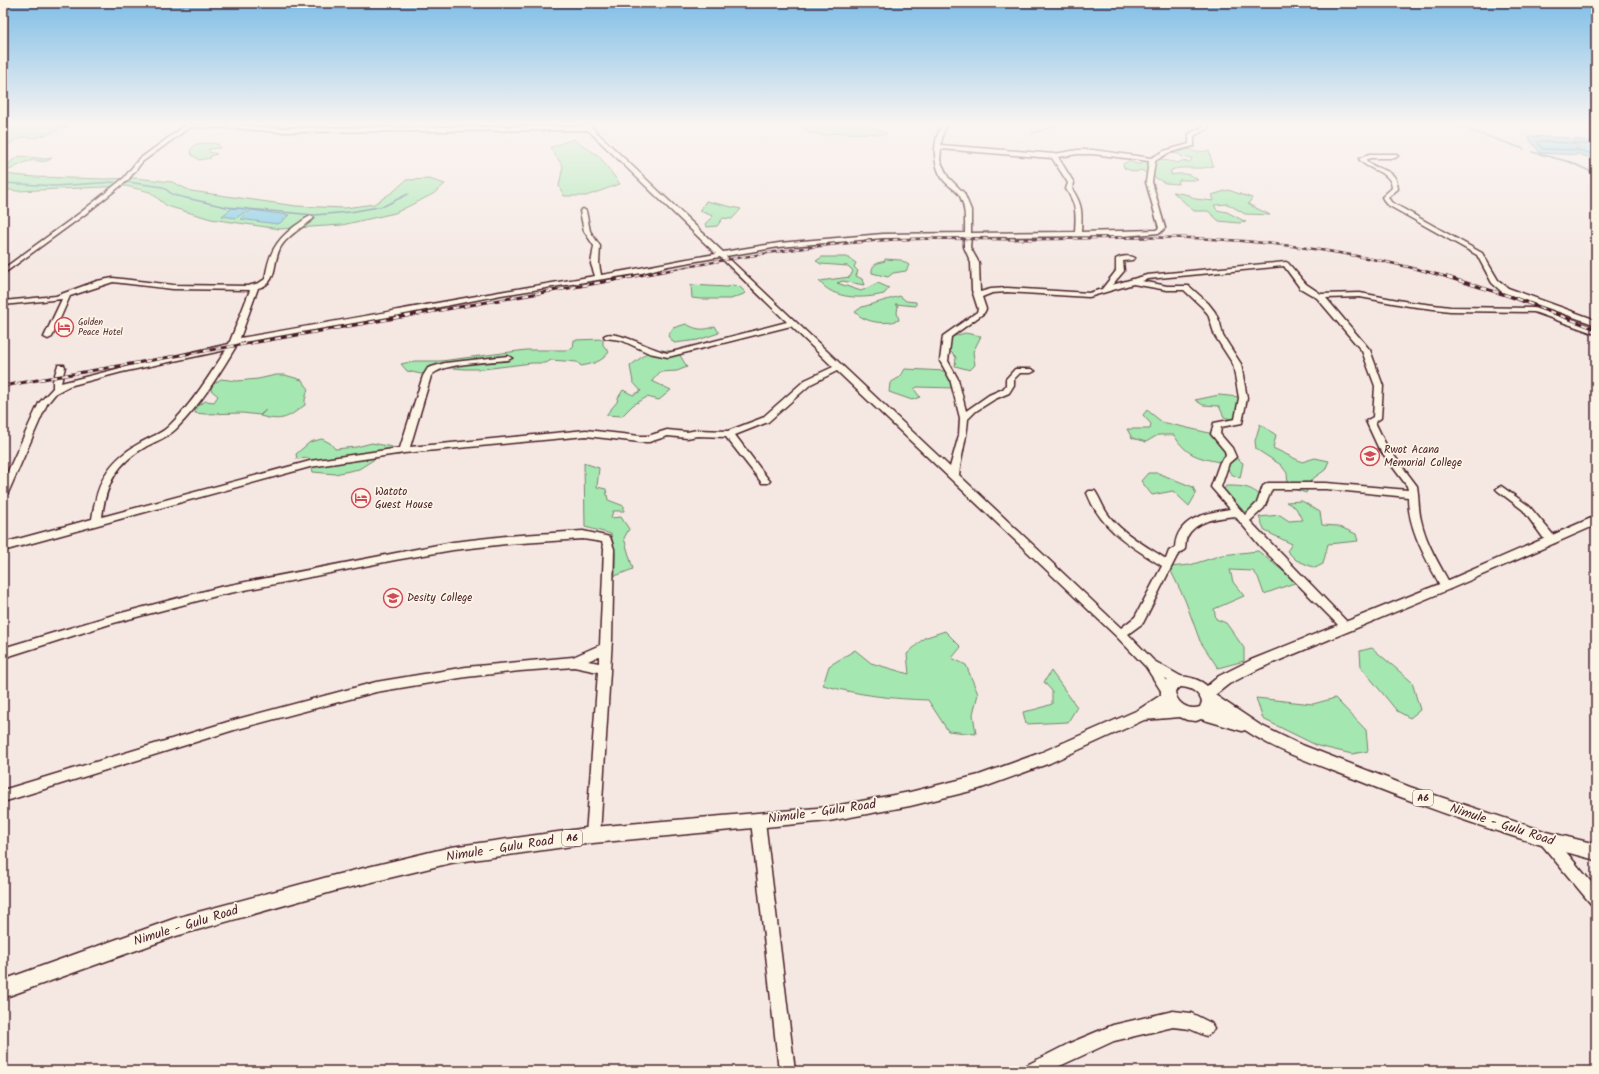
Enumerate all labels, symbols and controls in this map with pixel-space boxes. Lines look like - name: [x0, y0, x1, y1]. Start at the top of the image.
- place label: Golden Peace Hotel: [78, 315, 123, 340]
- hotel icon: Golden Peace Hotel: [53, 316, 75, 338]
- place label: Rwot Acana Memorial College: [1384, 441, 1462, 472]
- school or university icon: Rwot Acana Memorial College: [1359, 445, 1381, 467]
- place label: Watoto Guest House: [375, 483, 433, 514]
- hotel icon: Watoto Guest House: [350, 487, 372, 509]
- school or university icon: Desity College: [382, 587, 404, 609]
- place label: Desity College: [407, 589, 472, 607]
- road number: A6: [1413, 790, 1433, 806]
- street label: Nimule - Gulu Road: [767, 794, 878, 830]
- street label: Nimule - Gulu Road: [1447, 798, 1557, 852]
- street label: Nimule - Gulu Road: [445, 830, 556, 868]
- road number: A6: [562, 830, 582, 846]
- street label: Nimule - Gulu Road: [131, 900, 242, 952]

